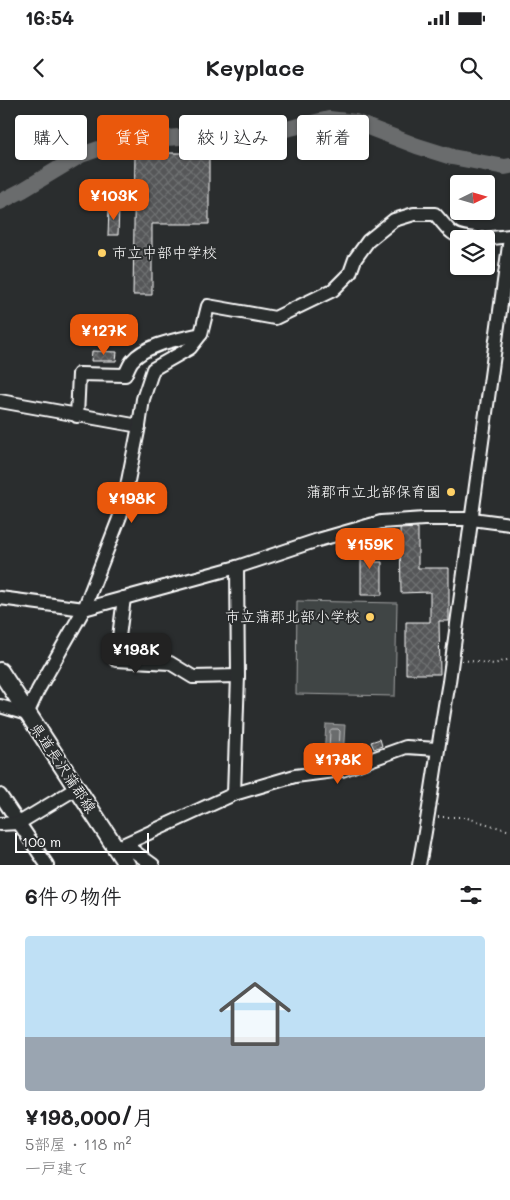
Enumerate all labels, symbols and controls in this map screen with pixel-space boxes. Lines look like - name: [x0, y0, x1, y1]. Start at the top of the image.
- text: 16:54: [25, 5, 74, 30]
- text: Keyplace: [205, 53, 305, 82]
- icon: back: [25, 54, 53, 82]
- icon: search: [457, 54, 485, 82]
- chip: 購入: [15, 115, 87, 160]
- chip: 賃貸: [97, 115, 169, 160]
- chip: 絞り込み: [179, 115, 287, 160]
- chip: 新着: [297, 115, 369, 160]
- north arrow: [450, 175, 495, 220]
- map controls: [450, 175, 495, 275]
- pin: ¥103K: [79, 178, 149, 221]
- text: ¥103K: [90, 184, 138, 205]
- button: layers: [450, 230, 495, 275]
- place label: 市立中部中学校: [112, 242, 217, 262]
- marker: 市立中部中学校: [96, 247, 108, 259]
- pin: ¥127K: [69, 314, 139, 356]
- text: ¥127K: [81, 319, 127, 340]
- place label: 蒲郡市立北部保育園: [306, 481, 441, 501]
- pin: ¥198K: [97, 482, 167, 524]
- marker: 蒲郡市立北部保育園: [445, 486, 457, 498]
- text: ¥198K: [108, 487, 156, 508]
- pin: ¥159K: [335, 528, 405, 570]
- text: ¥159K: [346, 533, 394, 554]
- place label: 市立蒲郡北部小学校: [225, 606, 360, 626]
- marker: 市立蒲郡北部小学校: [364, 611, 376, 623]
- pin: ¥198K: [101, 632, 171, 675]
- text: ¥198K: [112, 638, 160, 659]
- street label: 県道長沢蒲郡線: [26, 718, 101, 817]
- pin: ¥178K: [303, 742, 373, 785]
- text: ¥178K: [315, 748, 361, 769]
- scale bar: [15, 830, 149, 853]
- text: 100 m: [22, 832, 61, 851]
- icon: filters: [457, 881, 485, 909]
- text: 6件の物件: [25, 882, 122, 909]
- icon: home: [210, 969, 300, 1059]
- text: ¥198,000/月: [25, 1103, 154, 1130]
- text: 5部屋 · 118 m²: [25, 1133, 131, 1154]
- text: 一戸建て: [25, 1157, 89, 1178]

